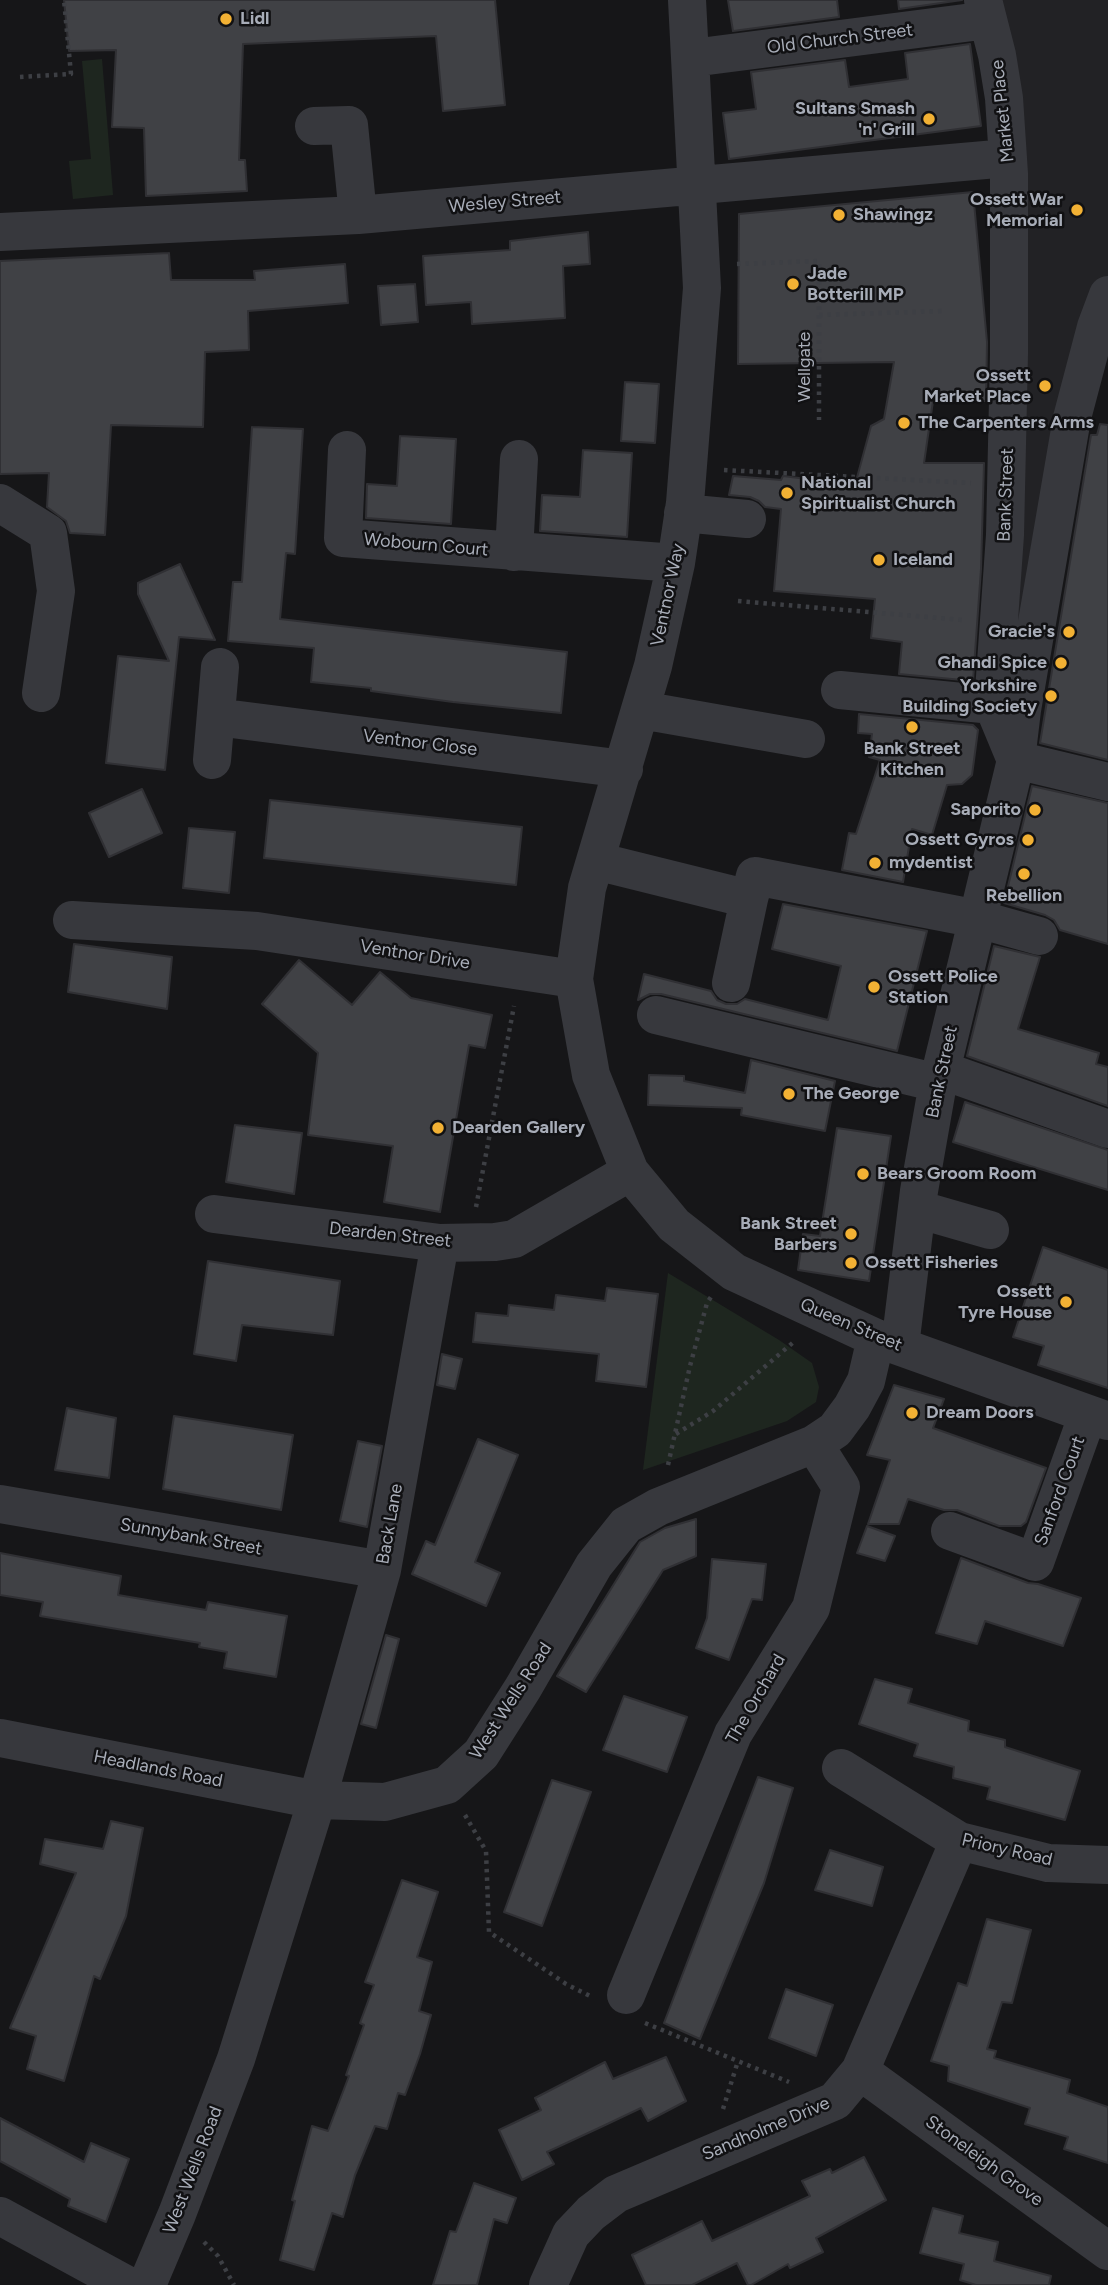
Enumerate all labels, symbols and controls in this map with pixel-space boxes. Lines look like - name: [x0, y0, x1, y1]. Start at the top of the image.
- place label: Lidl: [240, 8, 270, 30]
- marker: Lidl: [218, 11, 234, 27]
- street label: Old Church Street: [766, 19, 914, 59]
- street label: Market Place: [987, 59, 1019, 163]
- place label: Sultans Smash 'n' Grill: [795, 98, 915, 140]
- marker: Sultans Smash 'n' Grill: [921, 111, 937, 127]
- street label: Wesley Street: [448, 186, 562, 218]
- place label: Ossett War Memorial: [970, 189, 1063, 232]
- marker: Ossett War Memorial: [1069, 202, 1085, 218]
- place label: Shawingz: [853, 204, 933, 226]
- marker: Shawingz: [831, 207, 847, 223]
- place label: Jade Botterill MP: [807, 263, 904, 306]
- marker: Jade Botterill MP: [785, 276, 801, 292]
- street label: Wellgate: [794, 332, 816, 402]
- place label: Ossett Market Place: [924, 365, 1031, 408]
- marker: Ossett Market Place: [1037, 378, 1053, 394]
- place label: The Carpenters Arms: [918, 412, 1094, 434]
- marker: The Carpenters Arms: [896, 415, 912, 431]
- street label: Bank Street: [994, 448, 1018, 542]
- place label: National Spiritualist Church: [801, 472, 956, 514]
- marker: National Spiritualist Church: [779, 485, 795, 501]
- street label: Wobourn Court: [363, 529, 489, 561]
- street label: Ventnor Way: [647, 542, 689, 648]
- place label: Iceland: [893, 549, 953, 571]
- marker: Iceland: [871, 552, 887, 568]
- place label: Gracie's: [988, 621, 1055, 643]
- marker: Gracie's: [1061, 624, 1077, 640]
- place label: Ghandi Spice: [938, 652, 1047, 674]
- marker: Ghandi Spice: [1053, 655, 1069, 671]
- place label: Yorkshire Building Society: [902, 675, 1037, 718]
- marker: Yorkshire Building Society: [1043, 688, 1059, 704]
- marker: Bank Street Kitchen: [904, 719, 920, 735]
- street label: Ventnor Close: [362, 725, 478, 761]
- place label: Bank Street Kitchen: [864, 738, 960, 780]
- place label: Saporito: [950, 799, 1021, 821]
- marker: Saporito: [1027, 802, 1043, 818]
- place label: Ossett Gyros: [905, 829, 1014, 851]
- marker: Ossett Gyros: [1020, 832, 1036, 848]
- place label: mydentist: [889, 852, 973, 874]
- marker: mydentist: [867, 855, 883, 871]
- marker: Rebellion: [1016, 866, 1032, 882]
- place label: Rebellion: [986, 885, 1062, 907]
- street label: Ventnor Drive: [358, 936, 472, 974]
- place label: Ossett Police Station: [888, 966, 998, 1009]
- marker: Ossett Police Station: [866, 979, 882, 995]
- street label: Bank Street: [922, 1024, 962, 1120]
- place label: The George: [803, 1083, 899, 1105]
- marker: The George: [781, 1086, 797, 1102]
- place label: Dearden Gallery: [452, 1117, 585, 1139]
- marker: Dearden Gallery: [430, 1120, 446, 1136]
- place label: Bears Groom Room: [877, 1163, 1036, 1185]
- marker: Bears Groom Room: [855, 1166, 871, 1182]
- place label: Bank Street Barbers: [740, 1213, 837, 1256]
- street label: Dearden Street: [328, 1218, 452, 1252]
- marker: Bank Street Barbers: [843, 1226, 859, 1242]
- place label: Ossett Fisheries: [865, 1252, 998, 1274]
- marker: Ossett Fisheries: [843, 1255, 859, 1271]
- place label: Ossett Tyre House: [958, 1281, 1052, 1324]
- street label: Queen Street: [797, 1294, 905, 1356]
- marker: Ossett Tyre House: [1058, 1294, 1074, 1310]
- place label: Dream Doors: [926, 1402, 1034, 1424]
- marker: Dream Doors: [904, 1405, 920, 1421]
- street label: Sanford Court: [1030, 1433, 1090, 1549]
- street label: Back Lane: [372, 1482, 408, 1566]
- street label: Sunnybank Street: [118, 1514, 264, 1560]
- street label: West Wells Road: [465, 1639, 557, 1763]
- street label: The Orchard: [722, 1650, 790, 1748]
- street label: Headlands Road: [92, 1746, 224, 1792]
- street label: Priory Road: [960, 1829, 1054, 1871]
- street label: Sandholme Drive: [699, 2092, 833, 2166]
- street label: West Wells Road: [159, 2103, 227, 2237]
- street label: Stoneleigh Grove: [921, 2111, 1047, 2211]

